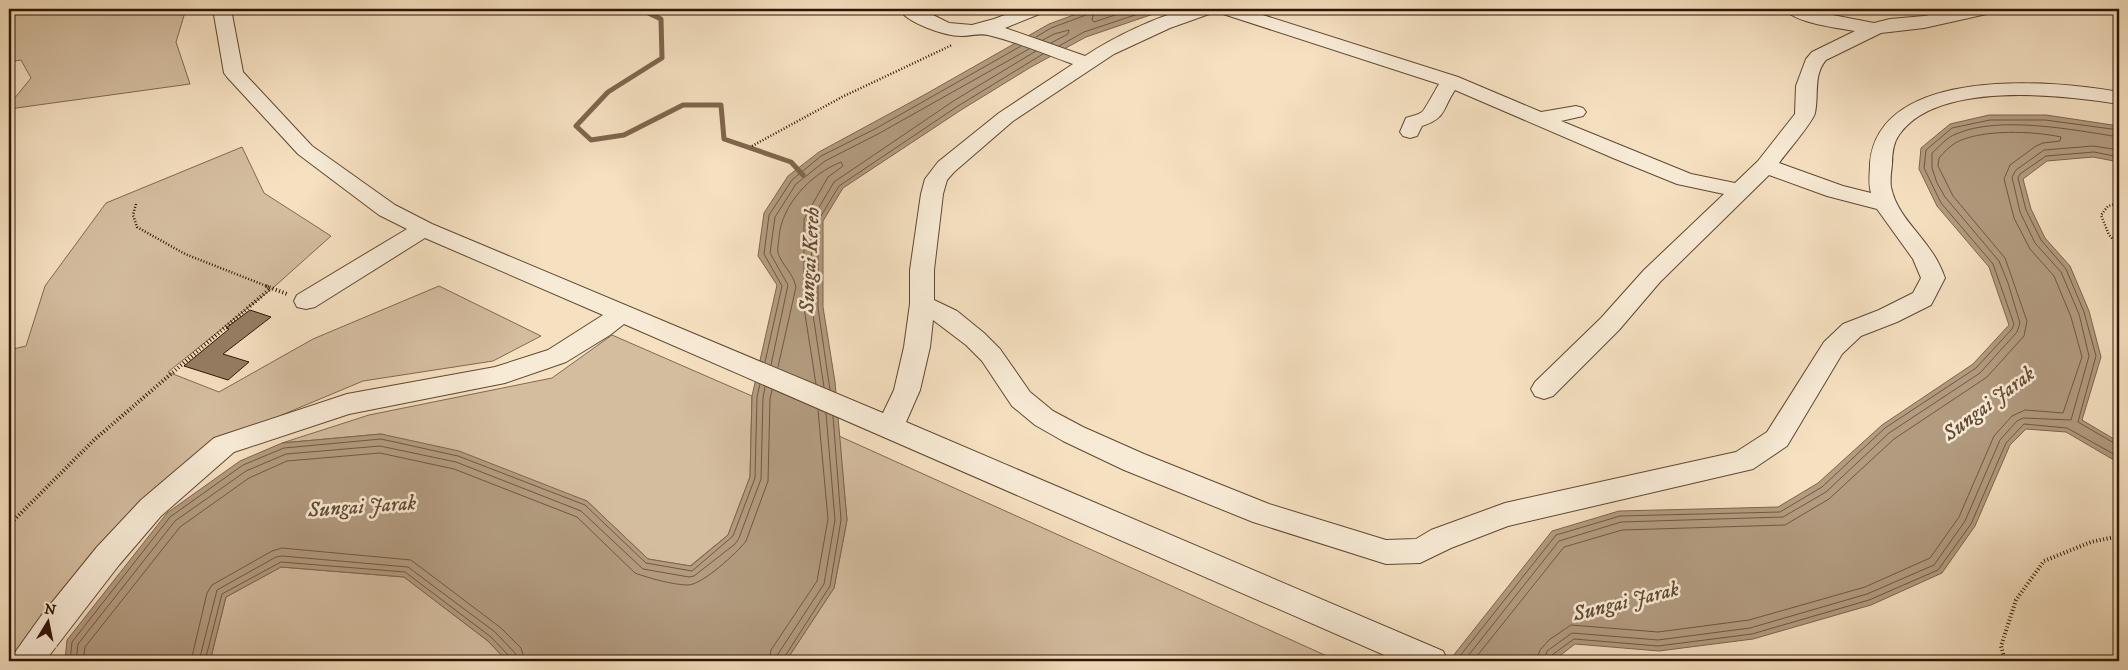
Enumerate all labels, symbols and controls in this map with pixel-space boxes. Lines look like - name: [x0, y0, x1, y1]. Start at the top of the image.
- water label: Sungai Kereh: [794, 206, 826, 315]
- water label: Sungai Jarak: [1937, 361, 2040, 448]
- water label: Sungai Jarak: [306, 490, 417, 524]
- water label: Sungai Jarak: [1569, 576, 1682, 628]
- north arrow: [22, 598, 72, 648]
- text: N: [43, 600, 58, 620]

